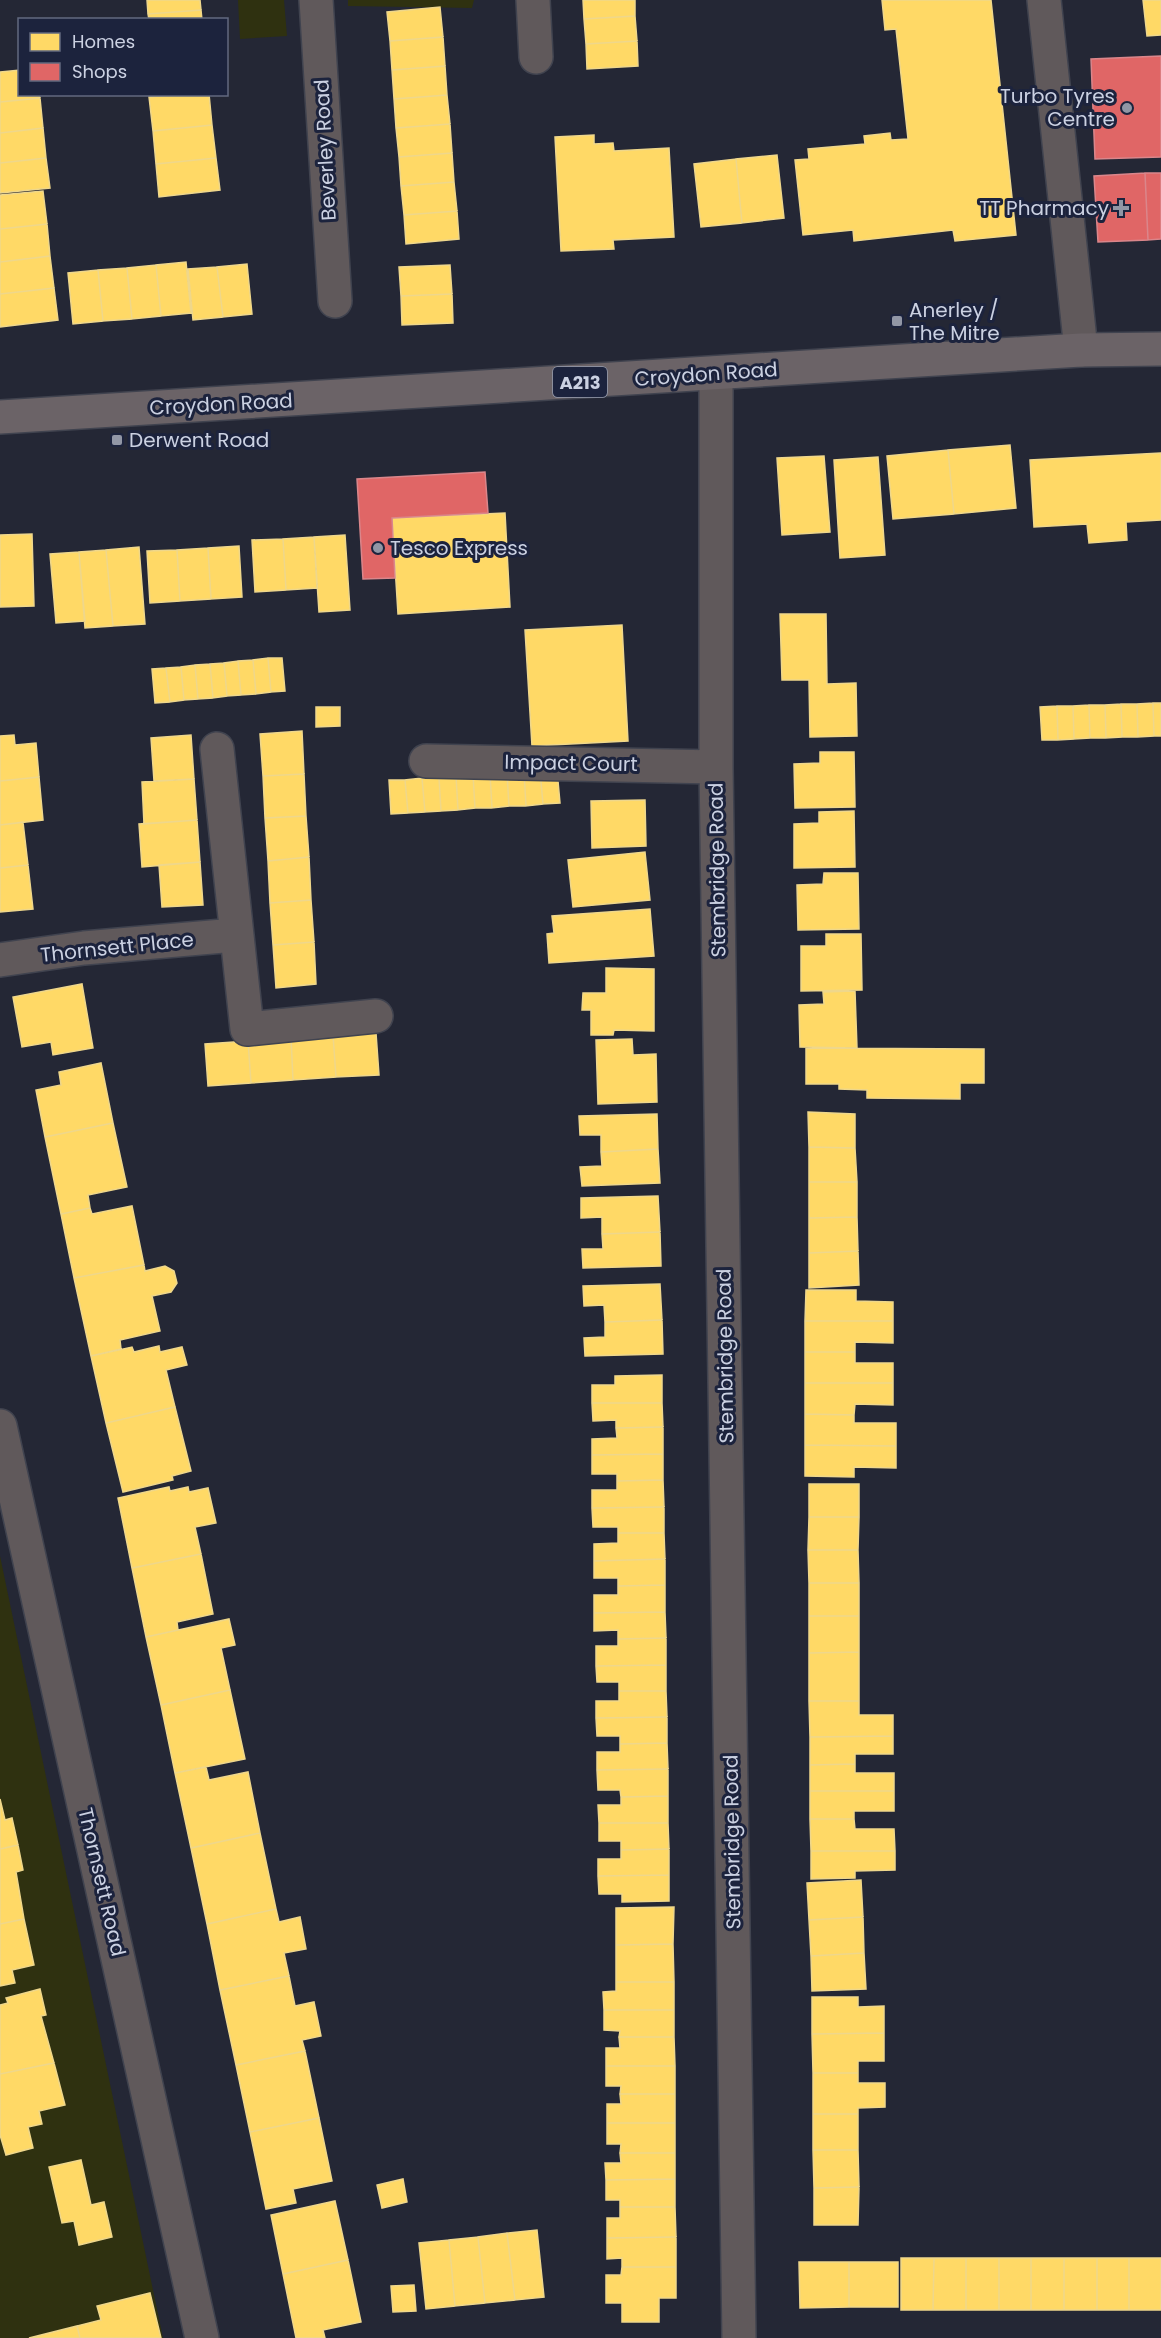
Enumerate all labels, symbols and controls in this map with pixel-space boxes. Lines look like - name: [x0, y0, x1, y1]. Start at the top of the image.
- legend: [18, 18, 228, 96]
- text: Homes: [72, 29, 135, 54]
- text: Shops: [72, 59, 127, 84]
- street label: Beverley Road: [307, 79, 343, 221]
- place label: Turbo Tyres Centre: [1000, 82, 1115, 133]
- marker: Turbo Tyres Centre: [1120, 101, 1134, 115]
- place label: TT Pharmacy: [979, 194, 1109, 222]
- marker: TT Pharmacy: [1114, 201, 1128, 215]
- place label: Anerley / The Mitre: [909, 296, 1000, 347]
- marker: Anerley / The Mitre: [890, 314, 904, 328]
- street label: Croydon Road: [633, 355, 779, 393]
- road number: A213: [553, 367, 607, 397]
- street label: Croydon Road: [149, 386, 293, 422]
- place label: Derwent Road: [129, 426, 269, 454]
- marker: Derwent Road: [110, 433, 124, 447]
- place label: Tesco Express: [390, 534, 528, 562]
- marker: Tesco Express: [371, 541, 385, 555]
- street label: Impact Court: [504, 748, 638, 778]
- street label: Stembridge Road: [701, 782, 733, 958]
- street label: Thornsett Place: [39, 925, 195, 969]
- street label: Stembridge Road: [709, 1268, 741, 1444]
- street label: Stembridge Road: [716, 1754, 748, 1930]
- street label: Thornsett Road: [71, 1805, 133, 1959]

